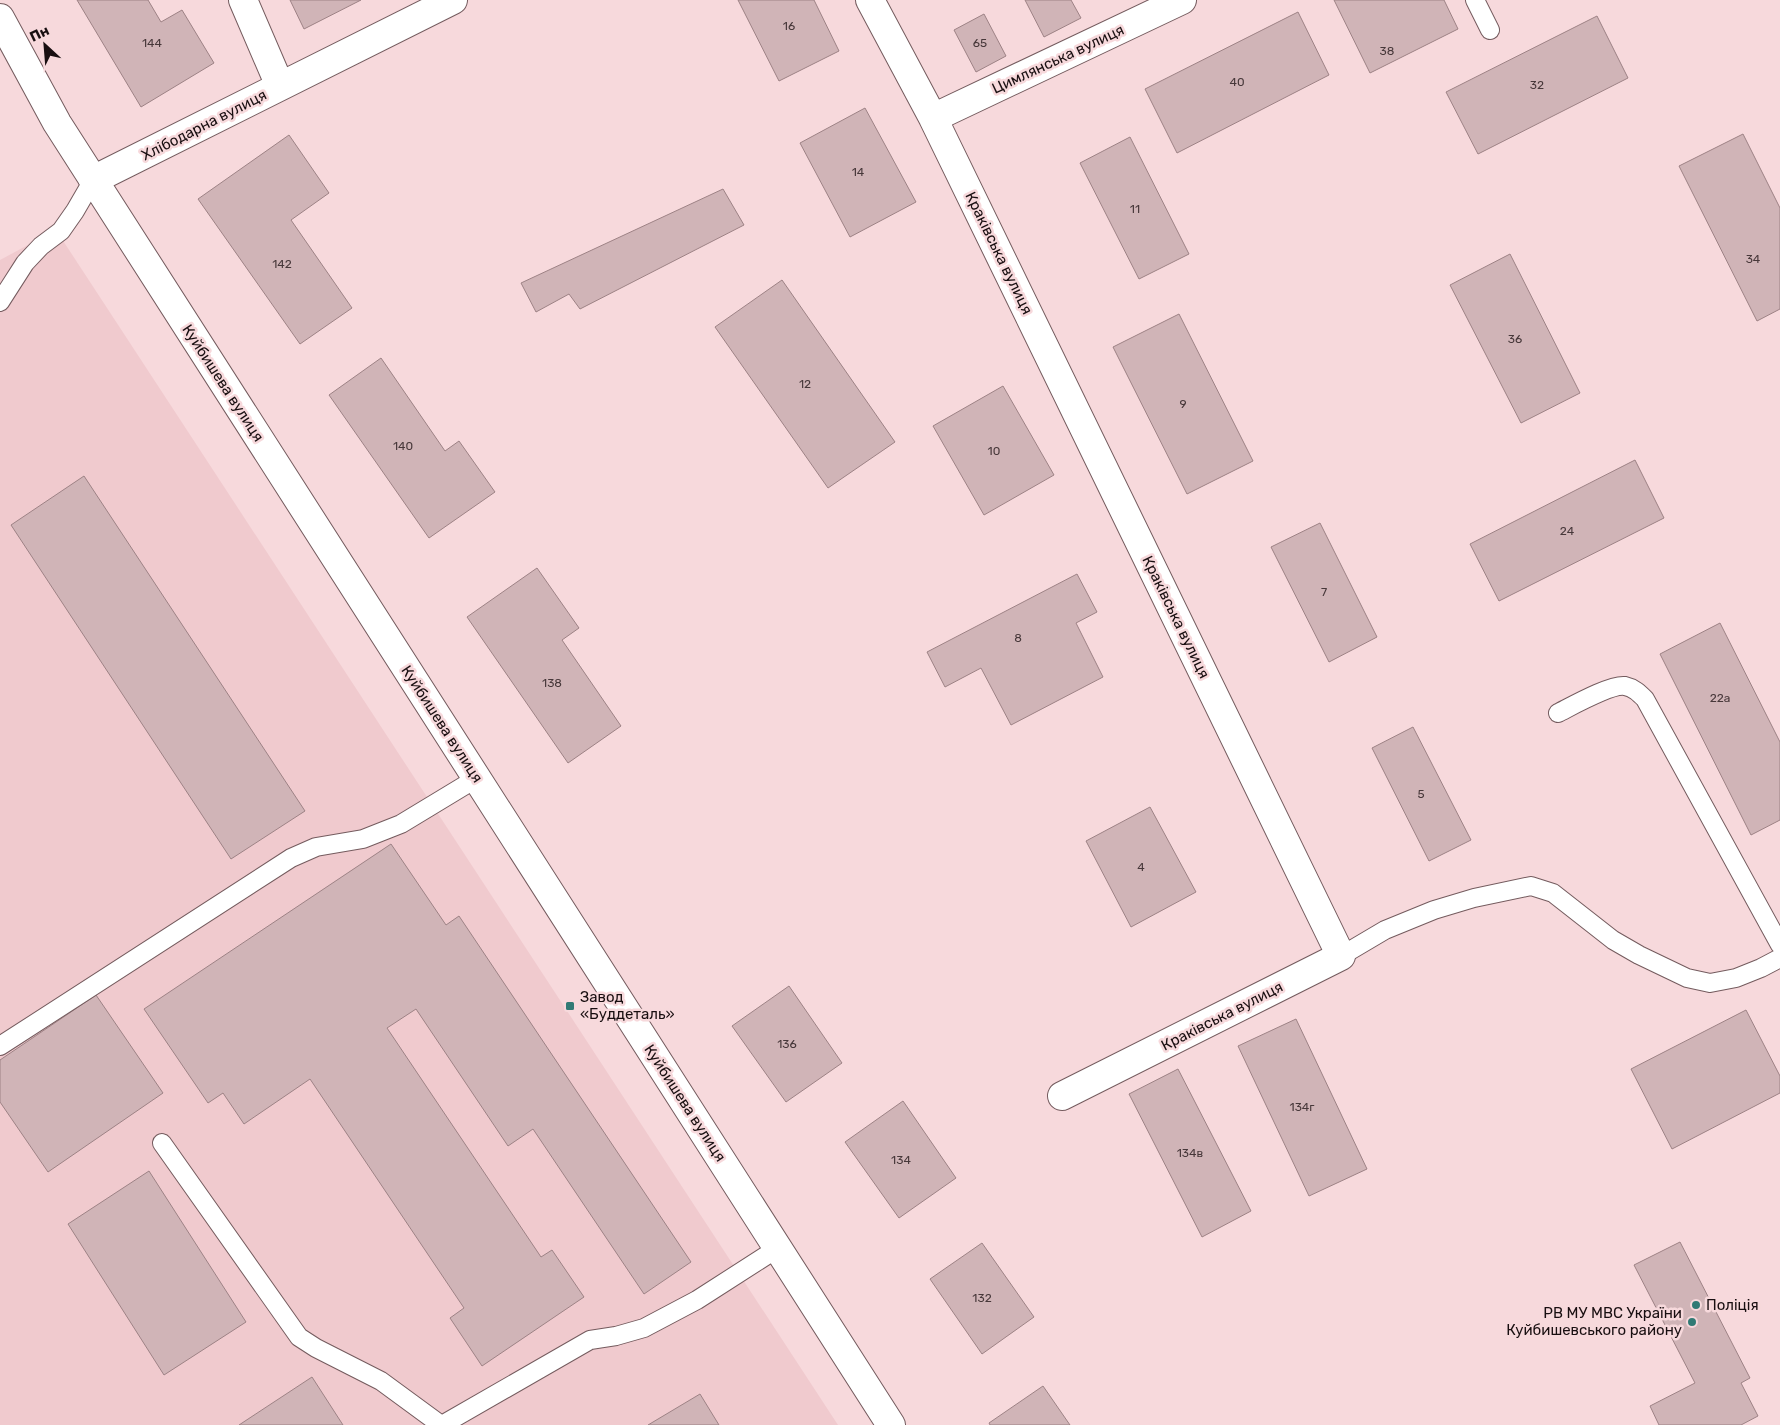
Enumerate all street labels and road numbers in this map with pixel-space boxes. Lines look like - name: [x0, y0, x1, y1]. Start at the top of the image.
- street label: Цимлянська вулиця: [989, 20, 1127, 98]
- street label: Хлібодарна вулиця: [138, 86, 270, 164]
- street label: Краківська вулиця: [962, 189, 1036, 317]
- street label: Куйбишева вулиця: [178, 321, 268, 445]
- street label: Краківська вулиця: [1139, 553, 1213, 681]
- street label: Куйбишева вулиця: [397, 662, 487, 786]
- street label: Краківська вулиця: [1158, 978, 1286, 1054]
- street label: Куйбишева вулиця: [640, 1041, 730, 1165]

